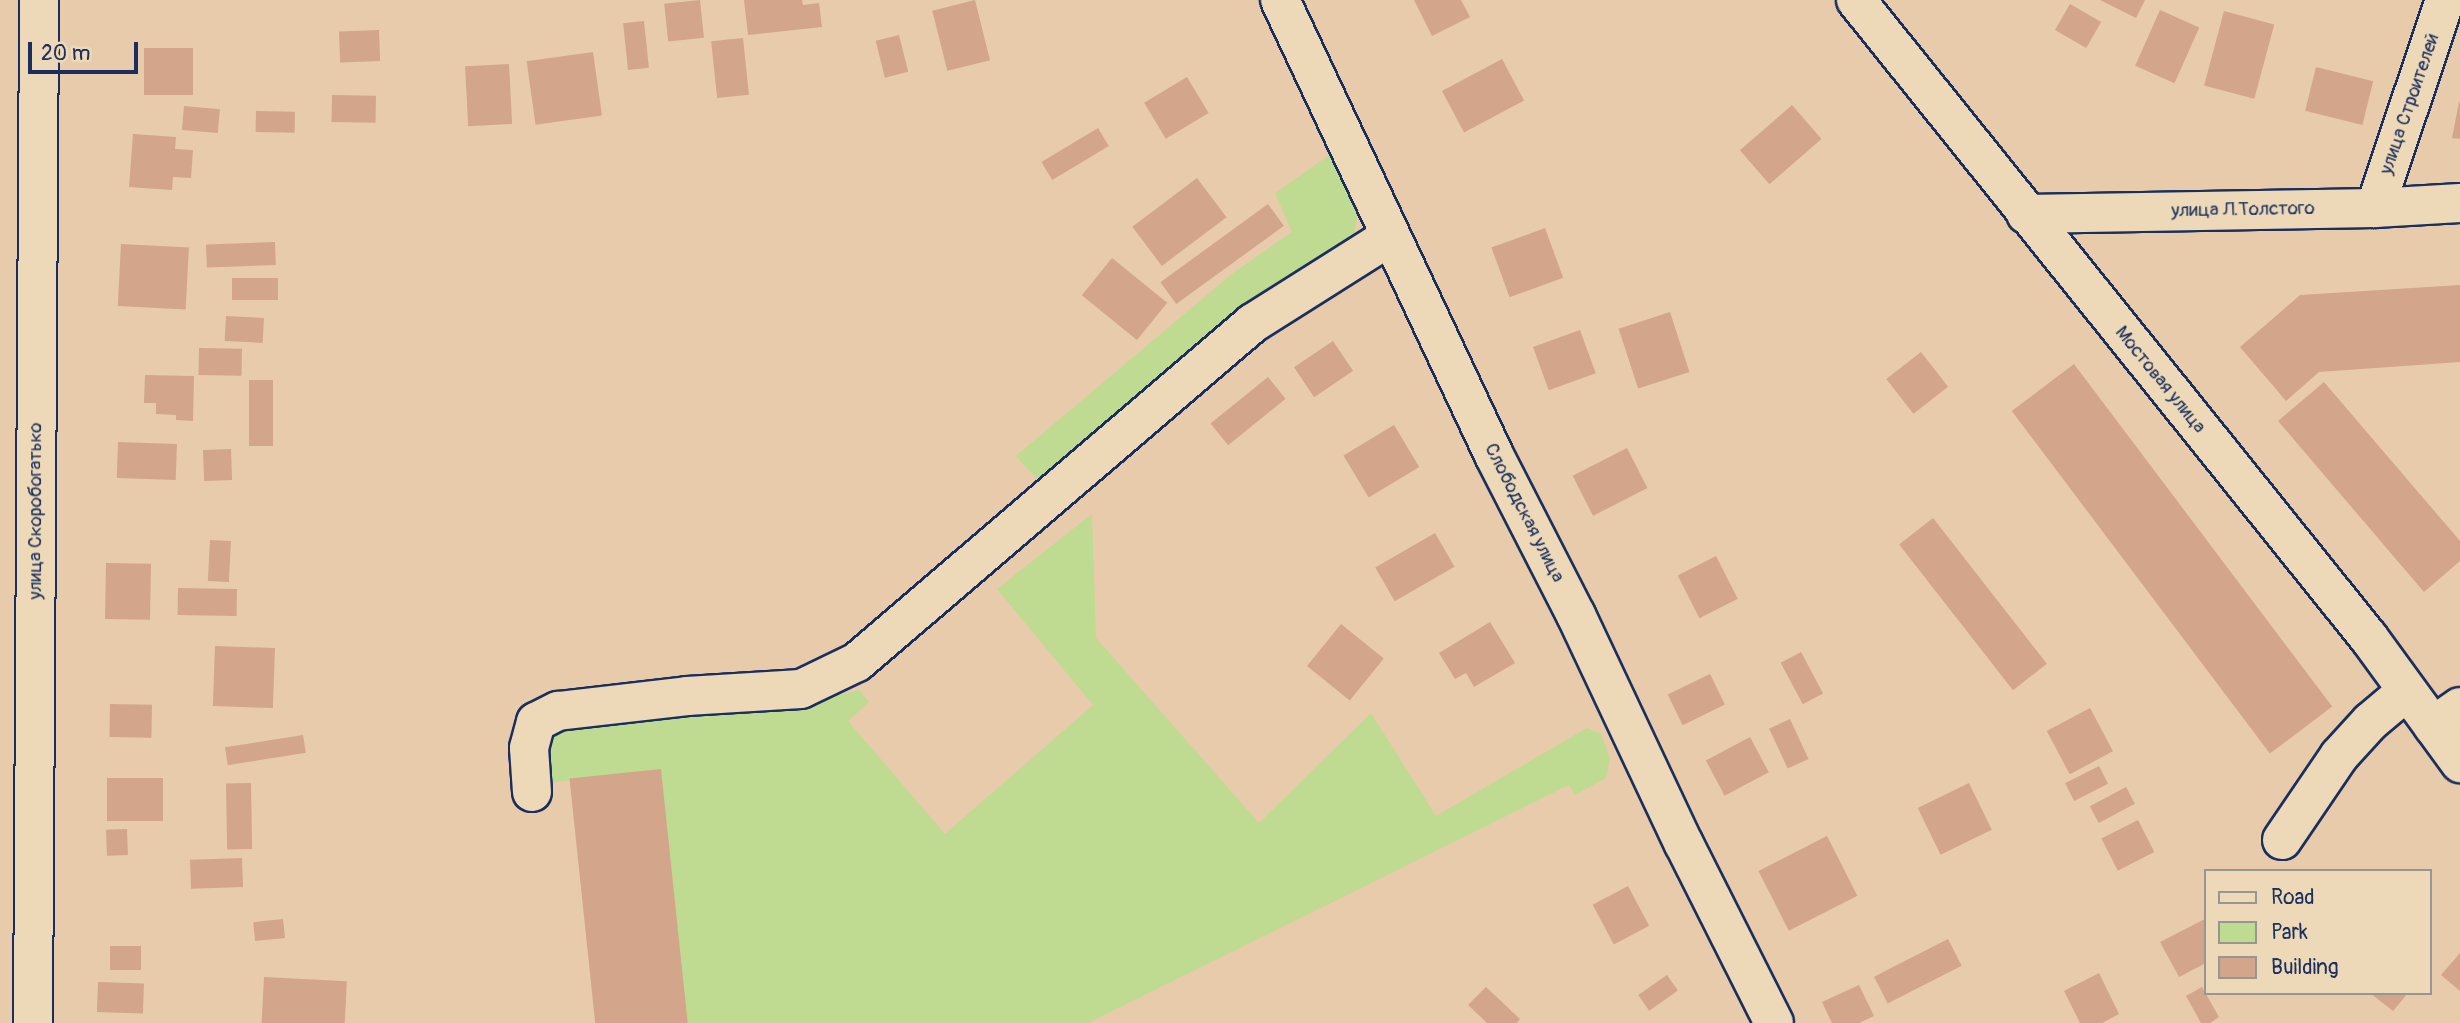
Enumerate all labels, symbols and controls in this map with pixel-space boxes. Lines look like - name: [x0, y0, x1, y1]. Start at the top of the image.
- scale bar: [32, 28, 142, 72]
- street label: улица Строителей: [2375, 30, 2445, 178]
- text: 20 m: [41, 40, 90, 67]
- street label: улица Л.Толстого: [2171, 197, 2315, 223]
- street label: Мостовая улица: [2110, 322, 2210, 438]
- street label: улица Скоробогатько: [25, 422, 47, 600]
- street label: Слободская улица: [1479, 440, 1569, 586]
- legend: [2204, 869, 2432, 995]
- text: Road: [2271, 884, 2315, 911]
- text: Park: [2271, 919, 2308, 946]
- text: Building: [2271, 954, 2338, 981]

